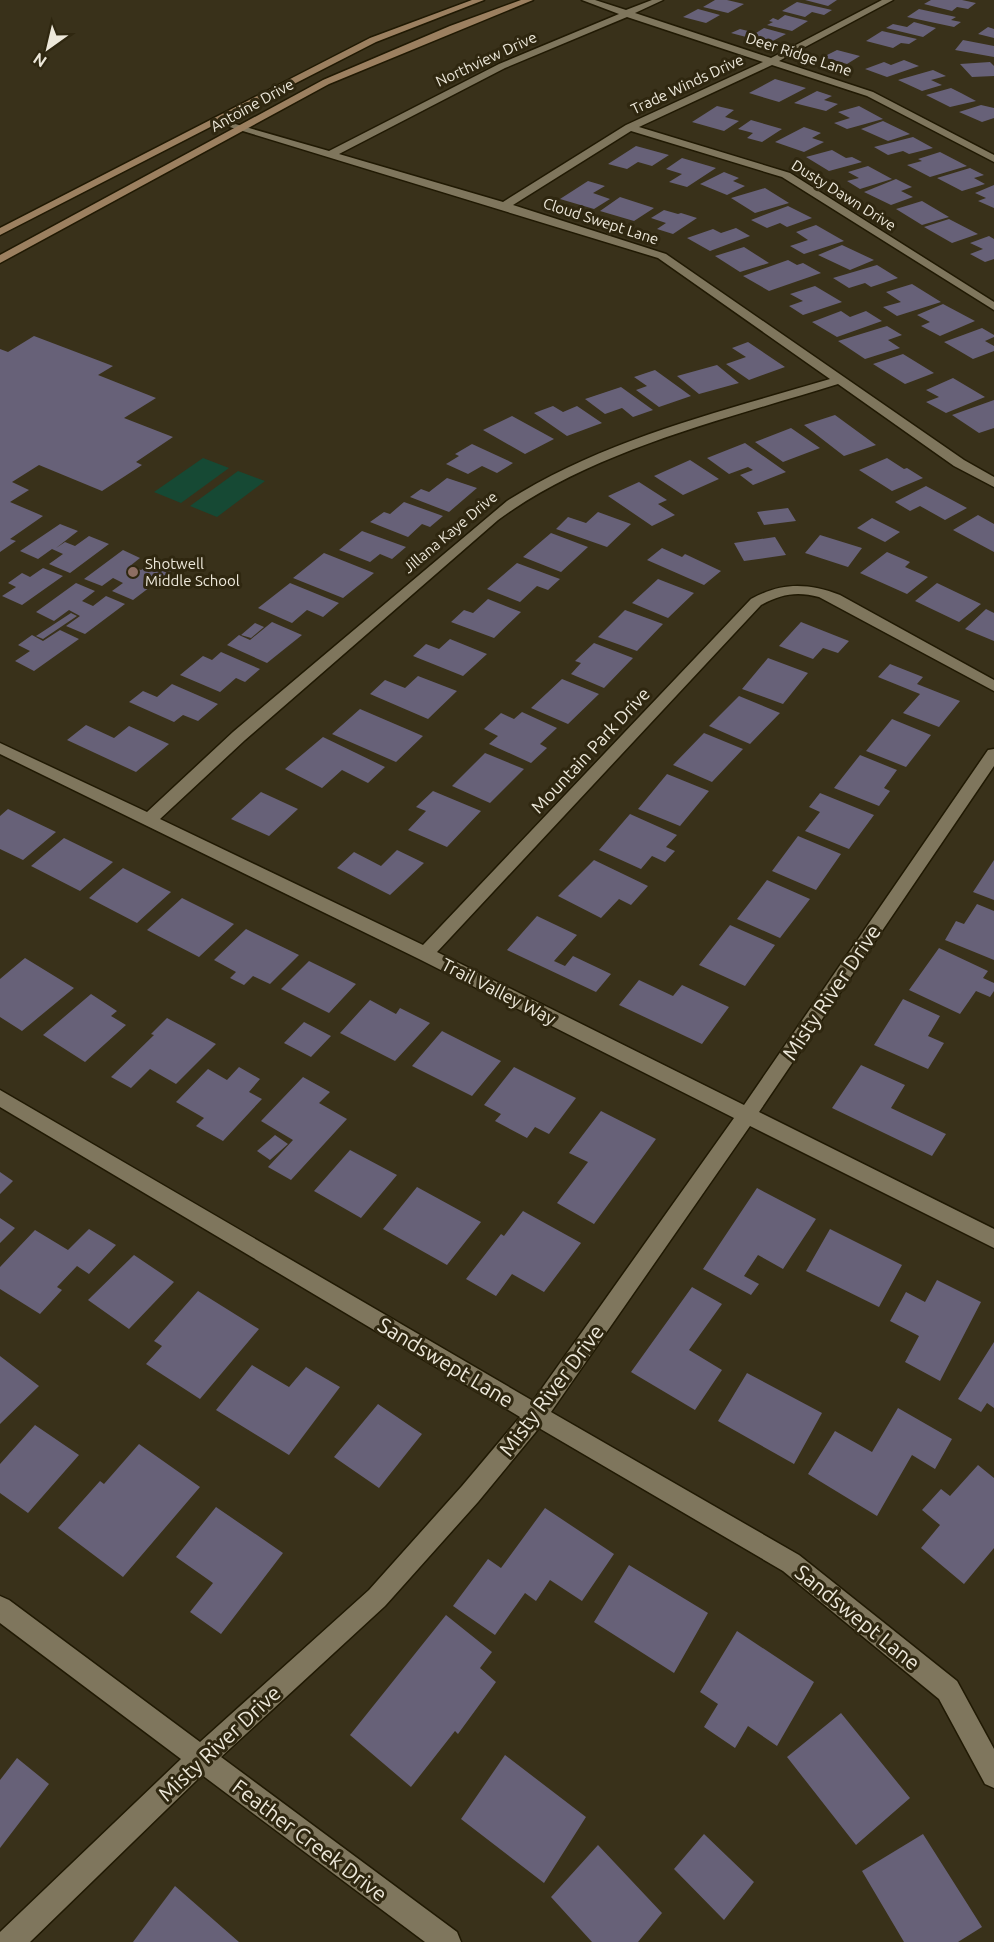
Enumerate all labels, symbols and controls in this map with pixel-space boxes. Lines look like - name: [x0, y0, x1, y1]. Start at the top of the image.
- north arrow: [18, 18, 78, 78]
- street label: Northview Drive: [433, 28, 539, 90]
- street label: Deer Ridge Lane: [744, 29, 854, 79]
- text: N: [30, 50, 50, 71]
- street label: Trade Winds Drive: [628, 50, 746, 118]
- street label: Antoine Drive: [207, 75, 297, 135]
- street label: Dusty Dawn Drive: [789, 156, 899, 234]
- street label: Cloud Swept Lane: [541, 194, 661, 248]
- street label: Jillana Kaye Drive: [400, 488, 500, 576]
- place label: Shotwell Middle School: [145, 555, 240, 589]
- marker: Shotwell Middle School: [126, 565, 140, 579]
- street label: Mountain Park Drive: [527, 683, 653, 817]
- street label: Misty River Drive: [777, 920, 885, 1064]
- street label: Trail Valley Way: [439, 954, 560, 1029]
- street label: Sandswept Lane: [374, 1312, 518, 1412]
- street label: Misty River Drive: [494, 1320, 608, 1460]
- street label: Sandswept Lane: [791, 1559, 925, 1675]
- street label: Misty River Drive: [153, 1680, 285, 1806]
- street label: Feather Creek Drive: [228, 1774, 392, 1906]

